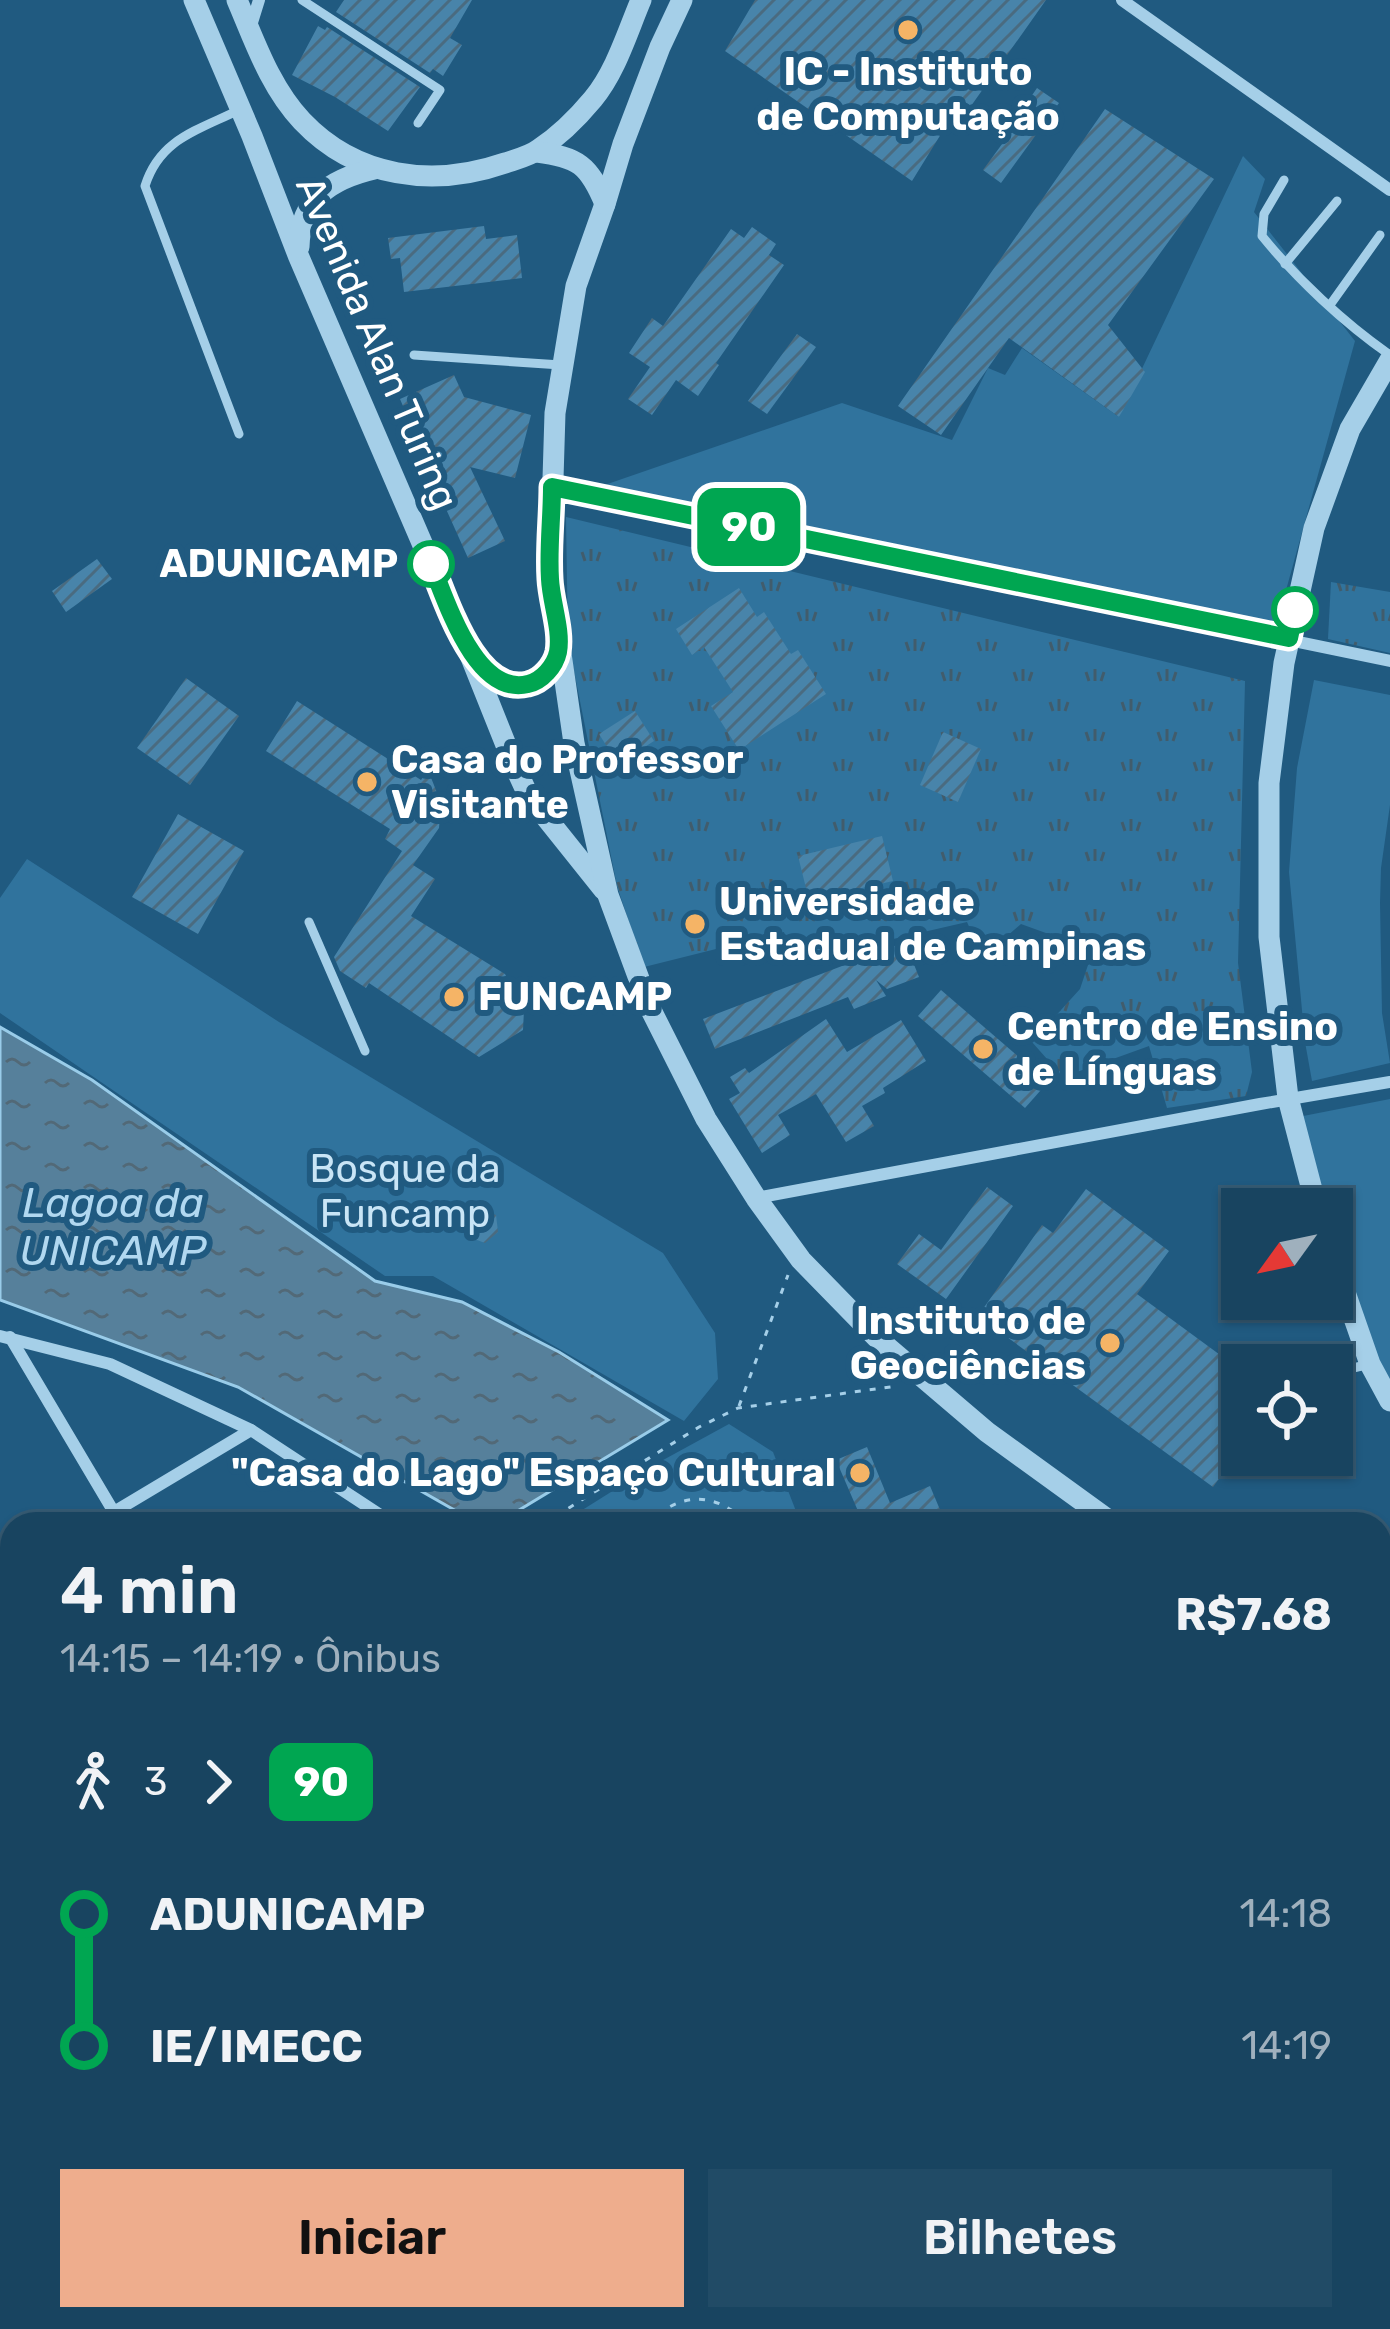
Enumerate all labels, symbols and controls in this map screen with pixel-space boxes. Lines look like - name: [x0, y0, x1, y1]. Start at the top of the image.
- marker: IC - Instituto de Computação: [895, 17, 921, 43]
- place label: IC - Instituto de Computação: [756, 49, 1060, 140]
- street label: Avenida Alan Turing: [286, 169, 468, 517]
- line badge: 90: [695, 488, 803, 566]
- text: 90: [721, 502, 777, 552]
- place label: ADUNICAMP: [160, 541, 398, 587]
- marker: ADUNICAMP: [409, 542, 453, 586]
- unlabelled marker: [1273, 588, 1317, 632]
- place label: Casa do Professor Visitante: [391, 737, 744, 828]
- marker: Casa do Professor Visitante: [354, 769, 380, 795]
- place label: Universidade Estadual de Campinas: [719, 879, 1146, 970]
- marker: Universidade Estadual de Campinas: [682, 911, 708, 937]
- place label: FUNCAMP: [478, 974, 672, 1020]
- marker: FUNCAMP: [441, 984, 467, 1010]
- place label: Centro de Ensino de Línguas: [1007, 1004, 1338, 1095]
- marker: Centro de Ensino de Línguas: [970, 1036, 996, 1062]
- park label: Bosque da Funcamp: [309, 1146, 501, 1237]
- water label: Lagoa da UNICAMP: [20, 1178, 207, 1276]
- north arrow: [1221, 1188, 1353, 1320]
- map controls: [1221, 1188, 1353, 1476]
- place label: Instituto de Geociências: [850, 1298, 1086, 1389]
- marker: Instituto de Geociências: [1097, 1330, 1123, 1356]
- button: locate: [1221, 1344, 1353, 1476]
- place label: "Casa do Lago" Espaço Cultural: [231, 1450, 836, 1496]
- marker: "Casa do Lago" Espaço Cultural: [847, 1460, 873, 1486]
- text: 4 min: [60, 1551, 238, 1630]
- text: R$7.68: [1175, 1588, 1332, 1641]
- text: 14:15 – 14:19 · Ônibus: [60, 1636, 441, 1682]
- icon: walk: [60, 1749, 126, 1815]
- icon: forward: [185, 1749, 251, 1815]
- text: 90: [293, 1757, 349, 1807]
- text: 3: [144, 1759, 167, 1805]
- text: ADUNICAMP: [150, 1888, 425, 1941]
- text: 14:18: [1240, 1891, 1332, 1937]
- text: IE/IMECC: [150, 2020, 363, 2073]
- text: 14:19: [1241, 2023, 1332, 2069]
- button: Iniciar: [60, 2169, 684, 2307]
- button: Bilhetes: [708, 2169, 1332, 2307]

